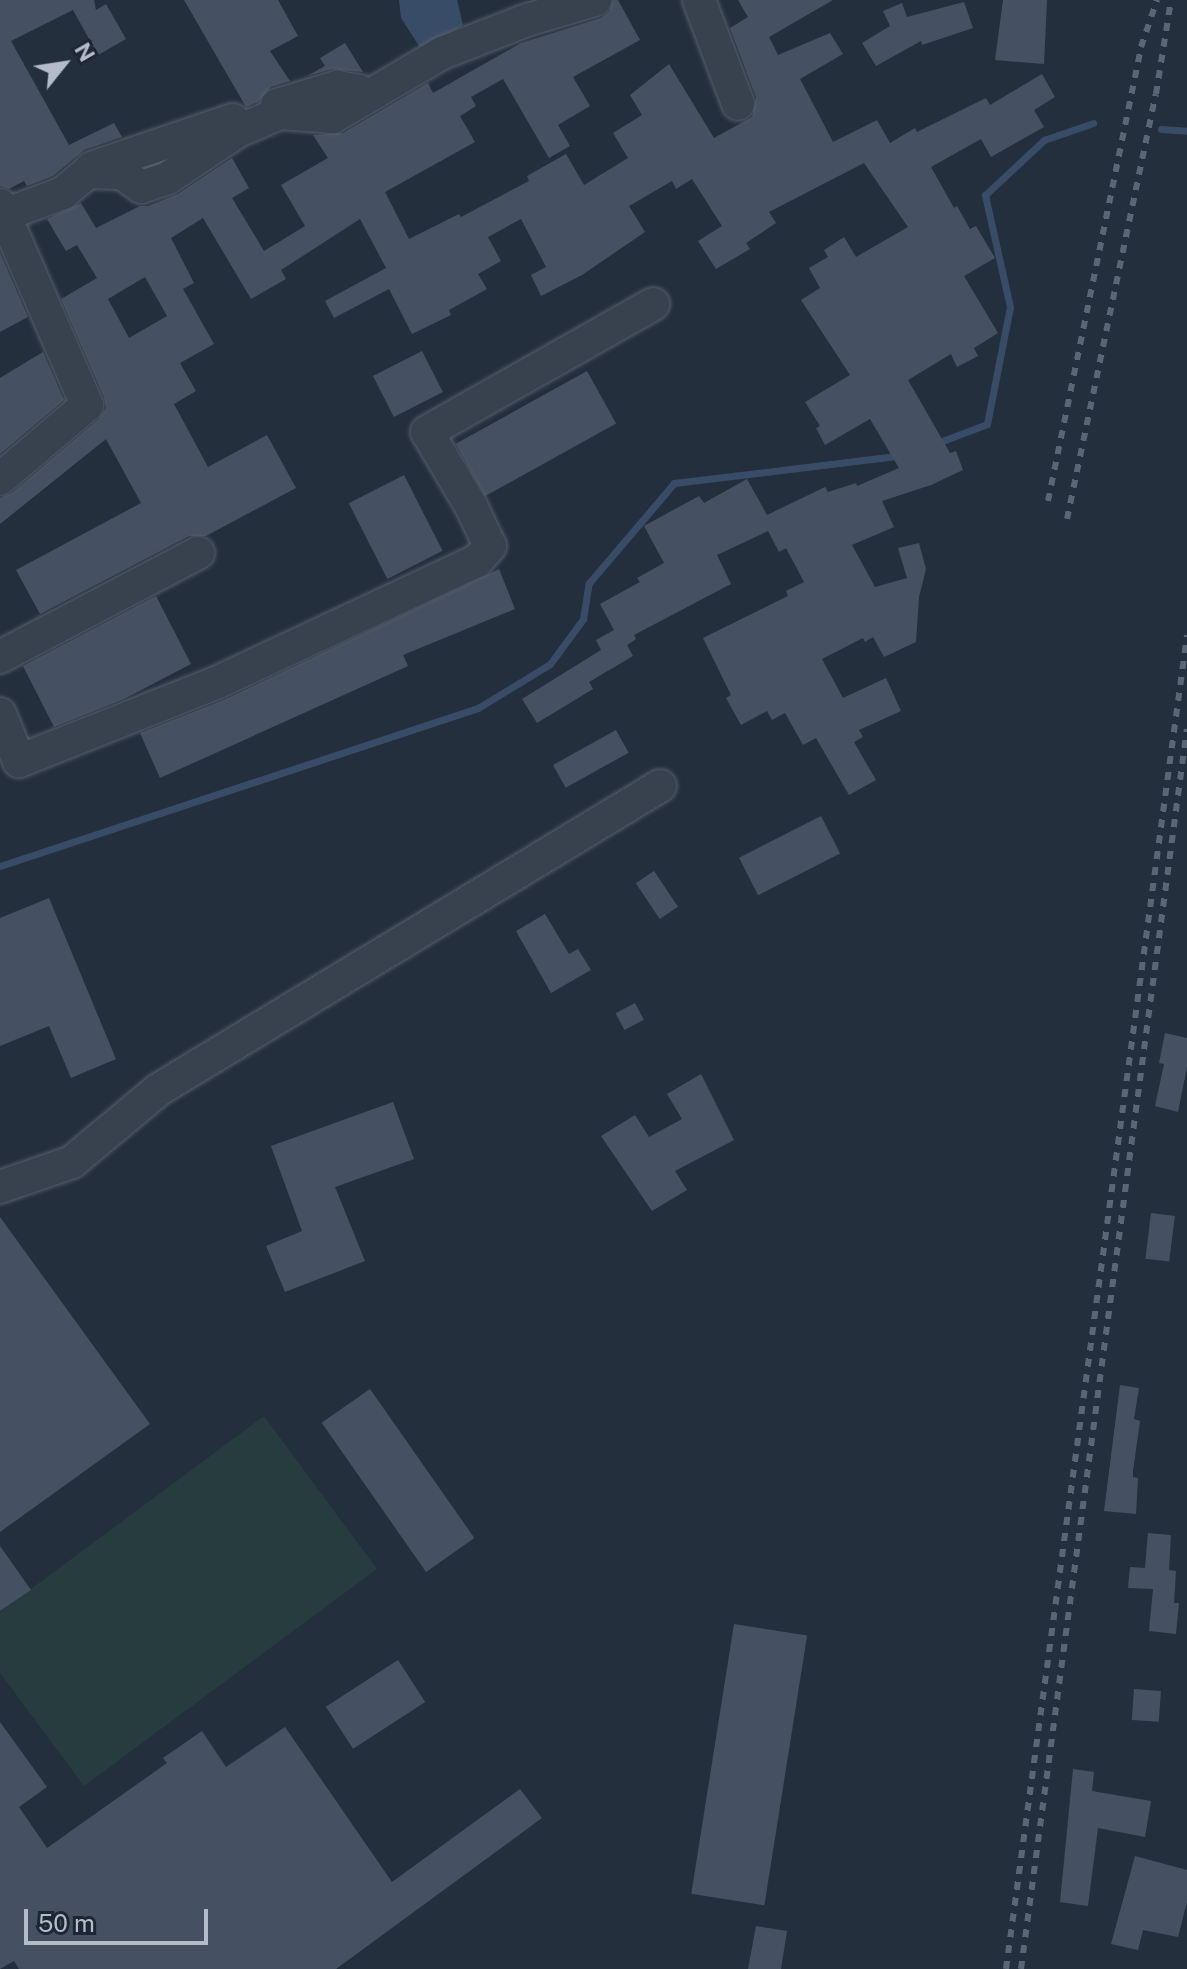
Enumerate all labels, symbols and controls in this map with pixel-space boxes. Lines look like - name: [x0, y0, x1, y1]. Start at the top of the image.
- north arrow: [24, 24, 104, 104]
- text: N: [69, 38, 100, 66]
- scale bar: [28, 1893, 212, 1943]
- text: 50 m: [38, 1909, 95, 1937]

